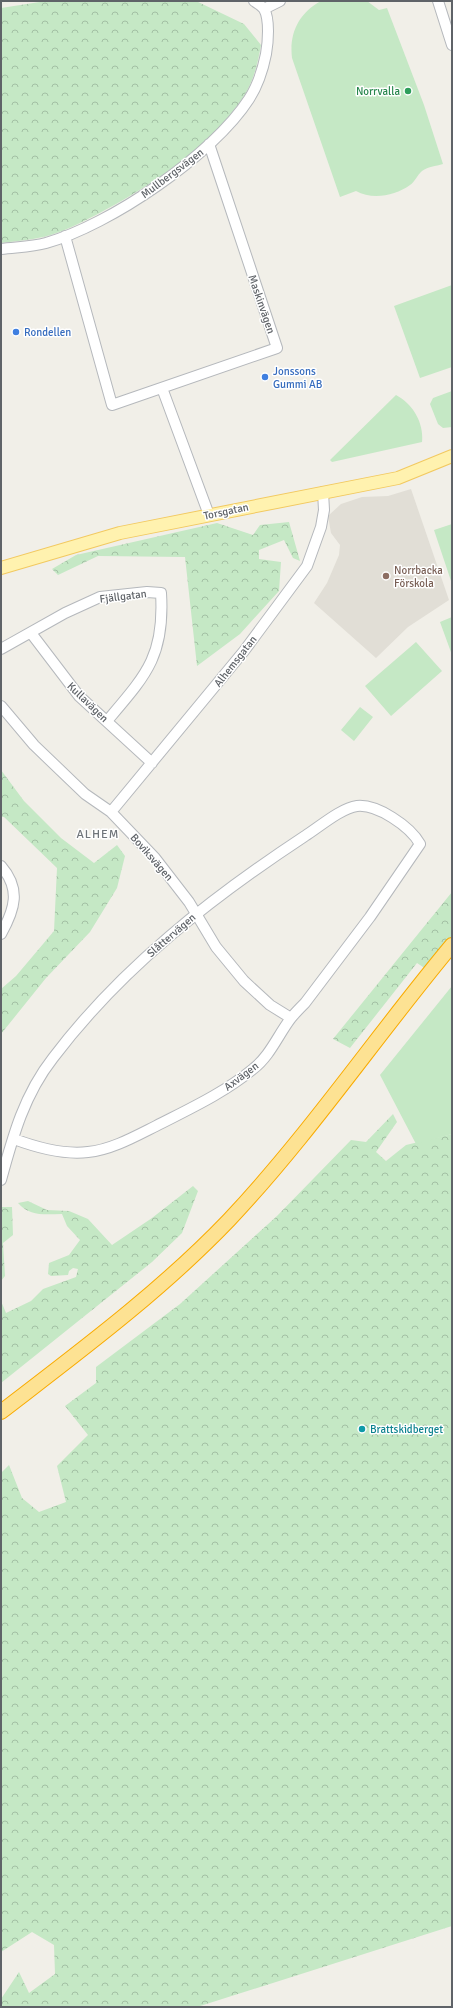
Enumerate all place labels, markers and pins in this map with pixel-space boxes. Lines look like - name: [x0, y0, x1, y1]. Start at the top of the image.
- place label: Norrvalla: [356, 85, 400, 98]
- marker: Norrvalla: [403, 86, 413, 96]
- place label: Rondellen: [24, 326, 71, 339]
- marker: Rondellen: [11, 327, 21, 337]
- place label: Jonssons Gummi AB: [273, 365, 323, 391]
- marker: Jonssons Gummi AB: [260, 372, 270, 382]
- place label: Norrbacka Förskola: [394, 564, 443, 590]
- marker: Norrbacka Förskola: [381, 571, 391, 581]
- place label: Brattskidberget: [370, 1423, 443, 1436]
- marker: Brattskidberget: [357, 1424, 367, 1434]

